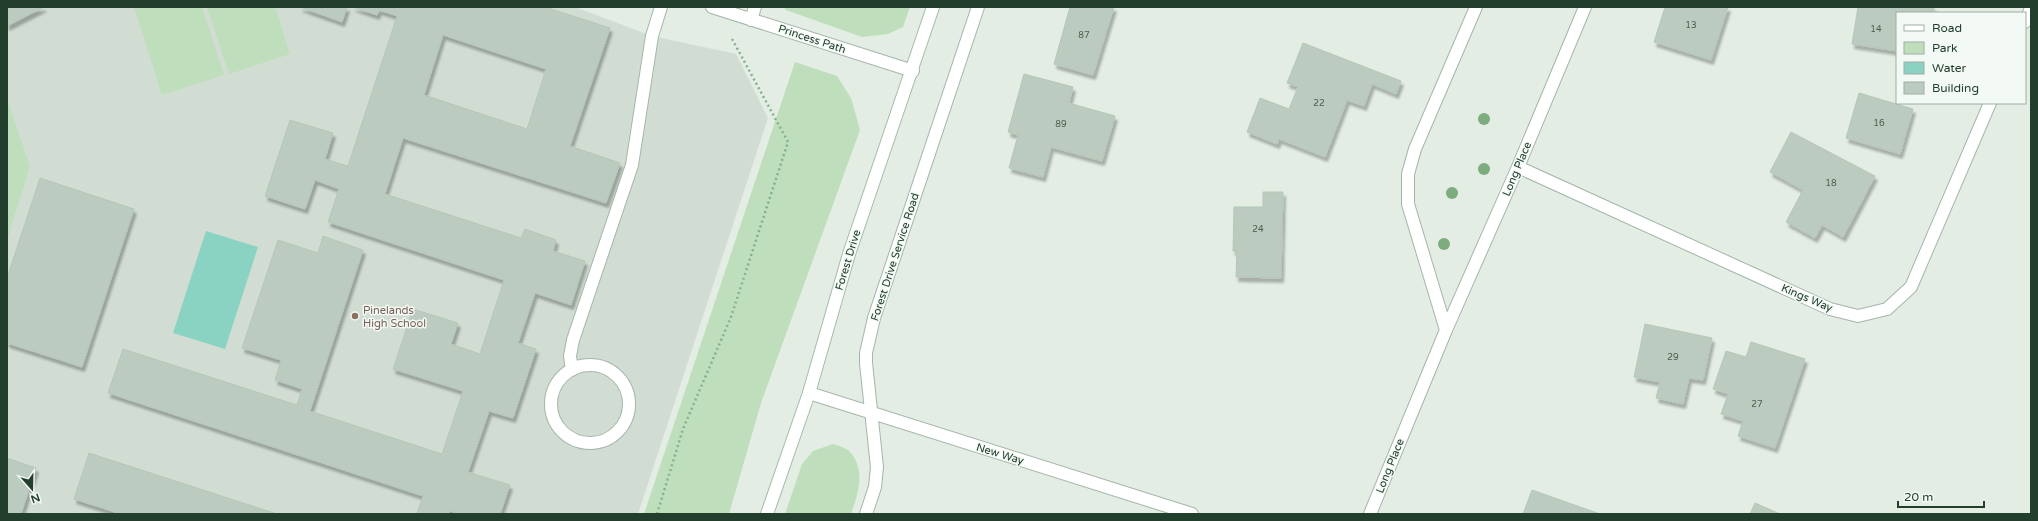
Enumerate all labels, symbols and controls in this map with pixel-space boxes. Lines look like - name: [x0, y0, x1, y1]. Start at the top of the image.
- legend: [1896, 12, 2026, 104]
- house number: 13: [1685, 20, 1697, 31]
- text: Road: [1932, 21, 1962, 35]
- street label: Princess Path: [776, 22, 848, 56]
- house number: 14: [1870, 24, 1882, 35]
- house number: 87: [1078, 30, 1090, 41]
- text: Park: [1932, 41, 1958, 55]
- text: Water: [1932, 61, 1967, 75]
- text: Building: [1932, 81, 1979, 95]
- house number: 22: [1313, 98, 1325, 109]
- house number: 16: [1873, 118, 1885, 129]
- house number: 89: [1055, 119, 1067, 130]
- street label: Long Place: [1500, 140, 1534, 198]
- house number: 18: [1825, 178, 1837, 189]
- street label: Forest Drive Service Road: [868, 191, 922, 323]
- house number: 24: [1252, 224, 1264, 235]
- street label: Forest Drive: [833, 228, 863, 292]
- street label: Kings Way: [1779, 281, 1835, 315]
- place label: Pinelands High School: [363, 304, 426, 330]
- marker: Pinelands High School: [350, 311, 360, 321]
- house number: 29: [1667, 352, 1679, 363]
- house number: 27: [1751, 399, 1763, 410]
- street label: Long Place: [1373, 437, 1407, 495]
- street label: New Way: [975, 441, 1025, 467]
- north arrow: [12, 469, 52, 509]
- scale bar: [1898, 483, 1984, 509]
- text: N: [29, 490, 42, 506]
- text: 20 m: [1904, 490, 1933, 504]

